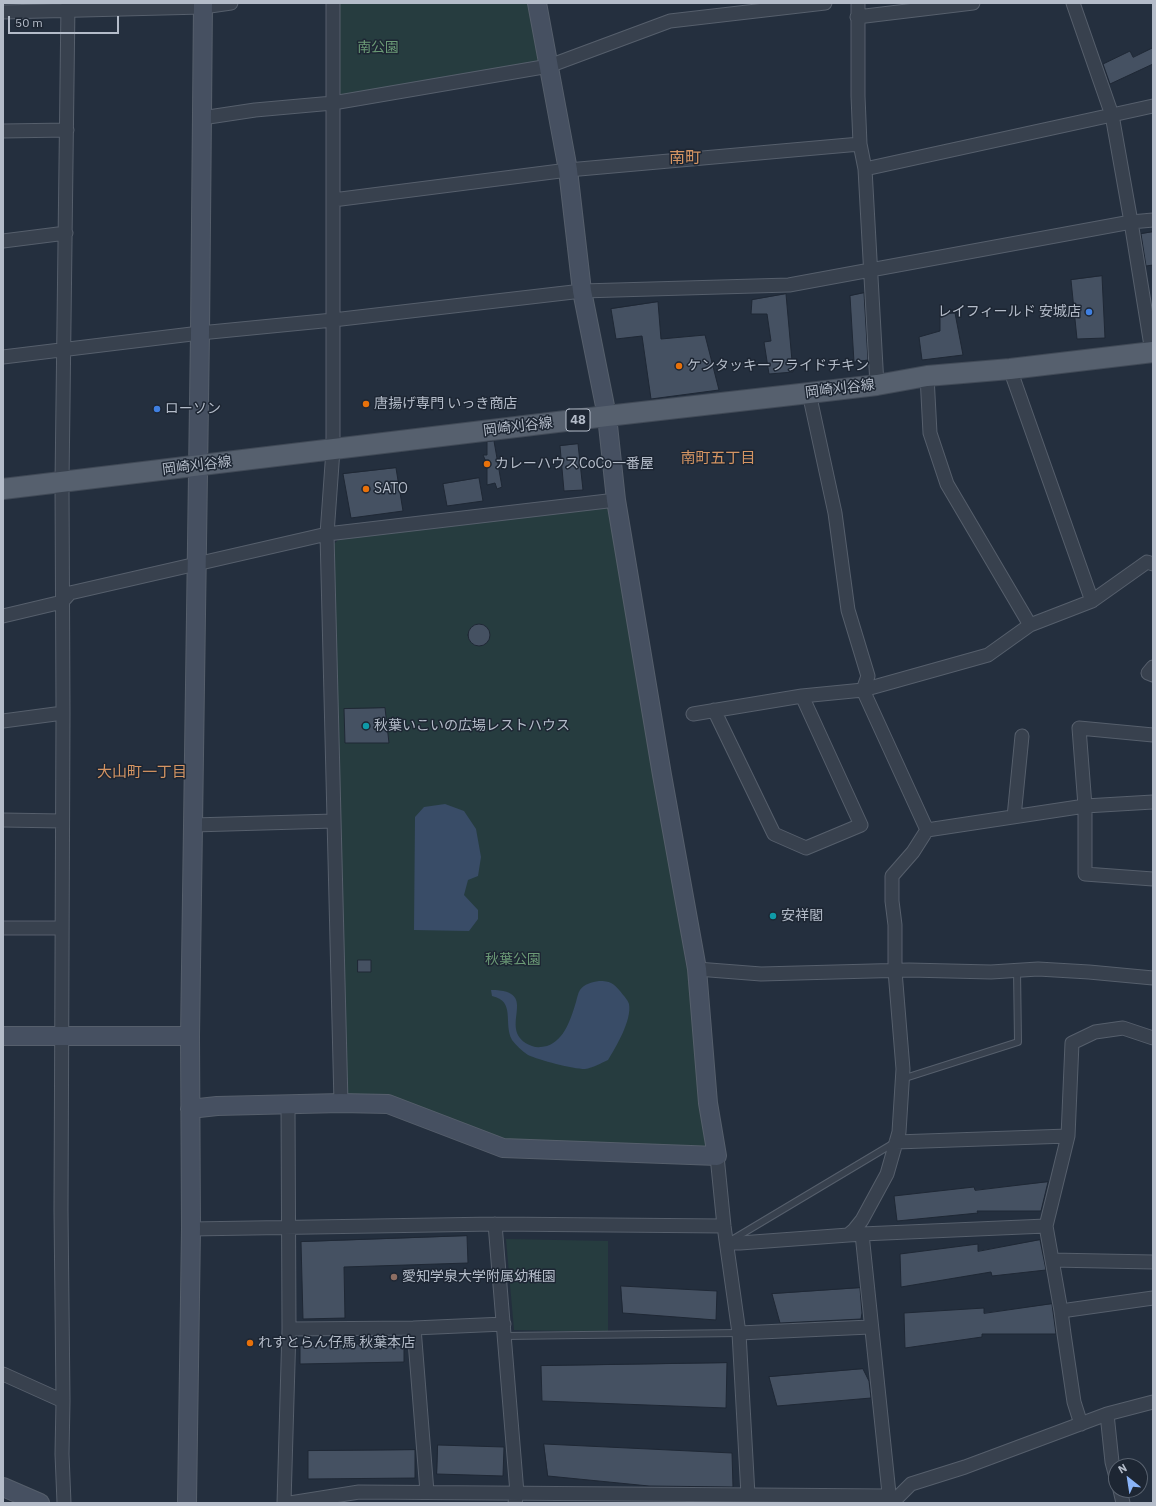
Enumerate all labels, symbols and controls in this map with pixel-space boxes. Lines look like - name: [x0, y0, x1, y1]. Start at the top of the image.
- scale bar: [10, 8, 121, 34]
- text: 50 m: [15, 15, 43, 30]
- park label: 南公園: [357, 40, 399, 56]
- district label: 南町: [669, 148, 701, 168]
- place label: レイフィールド 安城店: [938, 304, 1081, 320]
- marker: レイフィールド 安城店: [1084, 307, 1094, 317]
- place label: ケンタッキーフライドチキン: [687, 358, 869, 374]
- marker: ケンタッキーフライドチキン: [674, 361, 684, 371]
- street label: 岡崎刈谷線: [804, 376, 876, 402]
- place label: 唐揚げ専門 いっき商店: [374, 396, 517, 412]
- marker: 唐揚げ専門 いっき商店: [361, 399, 371, 409]
- place label: ローソン: [165, 401, 221, 417]
- marker: ローソン: [152, 404, 162, 414]
- road number: 48: [566, 409, 590, 431]
- street label: 岡崎刈谷線: [482, 414, 554, 440]
- district label: 南町五丁目: [681, 450, 755, 468]
- street label: 岡崎刈谷線: [161, 453, 233, 479]
- place label: カレーハウスCoCo一番屋: [495, 456, 654, 472]
- marker: カレーハウスCoCo一番屋: [482, 459, 492, 469]
- place label: SATO: [374, 481, 408, 497]
- marker: SATO: [361, 484, 371, 494]
- place label: 秋葉いこいの広場レストハウス: [374, 718, 570, 734]
- marker: 秋葉いこいの広場レストハウス: [361, 721, 371, 731]
- district label: 大山町一丁目: [97, 764, 187, 782]
- place label: 安祥閣: [781, 908, 823, 924]
- marker: 安祥閣: [768, 911, 778, 921]
- park label: 秋葉公園: [485, 952, 541, 968]
- place label: 愛知学泉大学附属幼稚園: [402, 1269, 556, 1285]
- marker: 愛知学泉大学附属幼稚園: [389, 1272, 399, 1282]
- place label: れすとらん仔馬 秋葉本店: [258, 1335, 415, 1351]
- marker: れすとらん仔馬 秋葉本店: [245, 1338, 255, 1348]
- north arrow: [1108, 1458, 1148, 1498]
- text: N: [1116, 1460, 1129, 1477]

